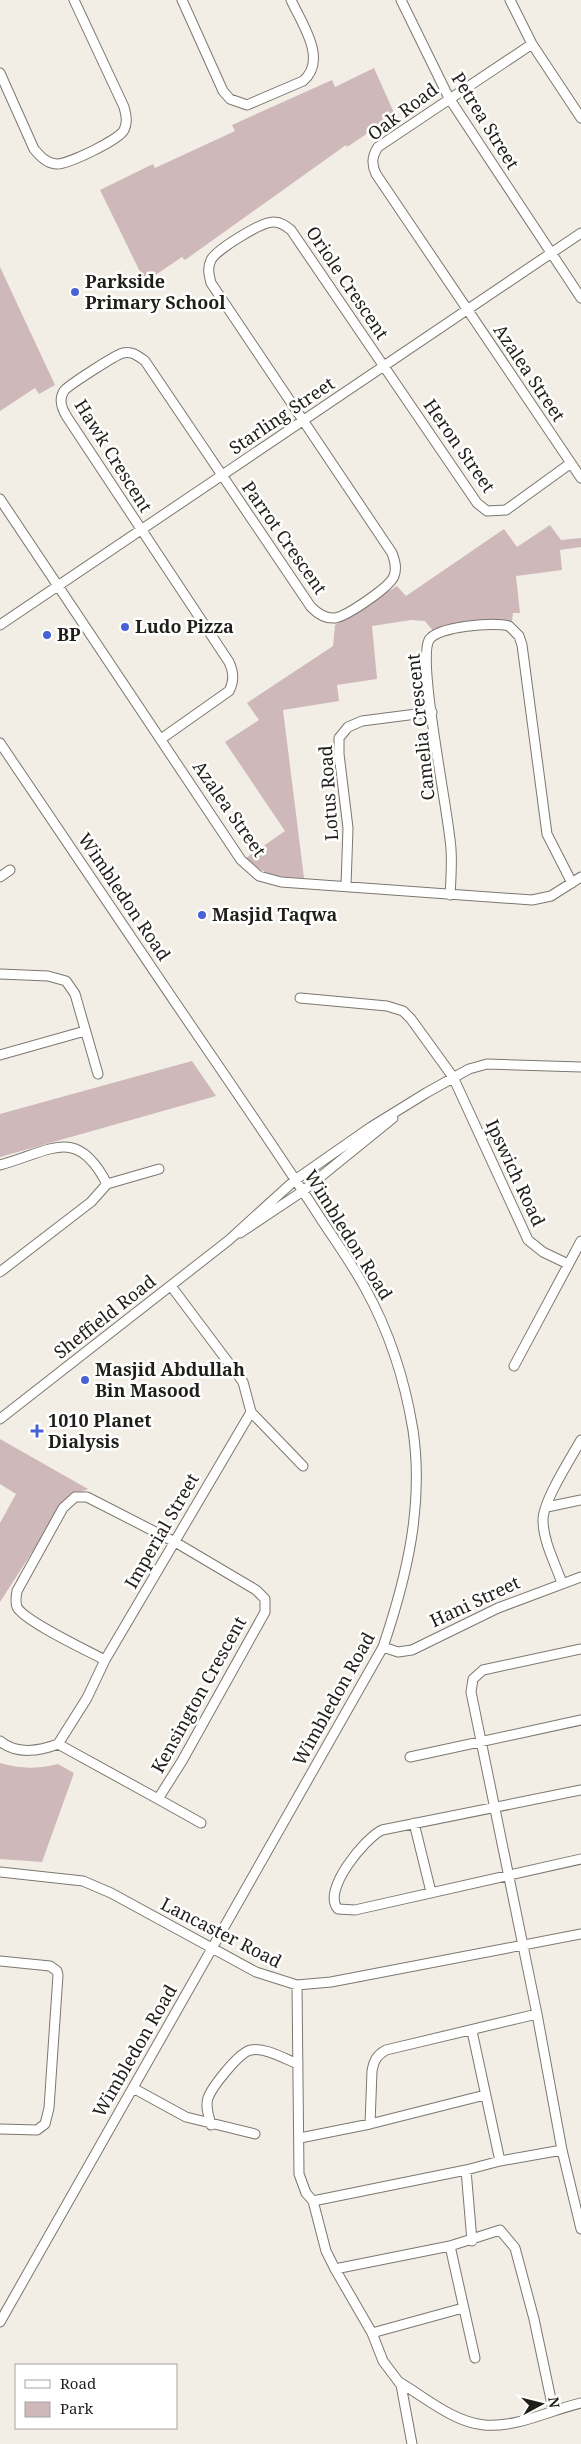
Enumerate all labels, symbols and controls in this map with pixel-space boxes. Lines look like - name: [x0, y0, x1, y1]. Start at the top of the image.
- street label: Petrea Street: [447, 67, 525, 173]
- street label: Oak Road: [362, 77, 442, 145]
- street label: Oriole Crescent: [301, 221, 395, 344]
- place label: Parkside Primary School: [85, 269, 226, 314]
- marker: Parkside Primary School: [69, 286, 81, 298]
- street label: Azalea Street: [488, 319, 571, 426]
- street label: Starling Street: [224, 371, 339, 459]
- street label: Hawk Crescent: [70, 394, 158, 516]
- street label: Heron Street: [419, 394, 501, 497]
- street label: Parrot Crescent: [237, 476, 333, 599]
- place label: Ludo Pizza: [135, 614, 234, 638]
- marker: Ludo Pizza: [119, 621, 131, 633]
- place label: BP: [57, 622, 81, 646]
- marker: BP: [41, 629, 53, 641]
- street label: Camelia Crescent: [400, 652, 440, 802]
- street label: Lotus Road: [313, 745, 343, 842]
- street label: Azalea Street: [188, 756, 272, 861]
- street label: Wimbledon Road: [73, 828, 176, 965]
- place label: Masjid Taqwa: [212, 902, 338, 926]
- marker: Masjid Taqwa: [196, 909, 208, 921]
- street label: Ipswich Road: [481, 1115, 551, 1230]
- street label: Wimbledon Road: [299, 1165, 399, 1304]
- street label: Sheffield Road: [48, 1269, 160, 1364]
- place label: Masjid Abdullah Bin Masood: [95, 1357, 245, 1402]
- marker: Masjid Abdullah Bin Masood: [79, 1374, 91, 1386]
- place label: 1010 Planet Dialysis: [48, 1408, 152, 1453]
- marker: 1010 Planet Dialysis: [30, 1424, 44, 1438]
- street label: Imperial Street: [118, 1469, 204, 1592]
- street label: Hani Street: [426, 1570, 523, 1632]
- street label: Kensington Crescent: [145, 1612, 251, 1777]
- street label: Wimbledon Road: [287, 1628, 380, 1769]
- street label: Lancaster Road: [157, 1891, 286, 1973]
- street label: Wimbledon Road: [86, 1980, 182, 2121]
- legend: [15, 2364, 178, 2429]
- text: Road: [60, 2373, 96, 2393]
- north arrow: [516, 2379, 566, 2429]
- text: N: [544, 2396, 565, 2409]
- text: Park: [60, 2398, 94, 2418]

